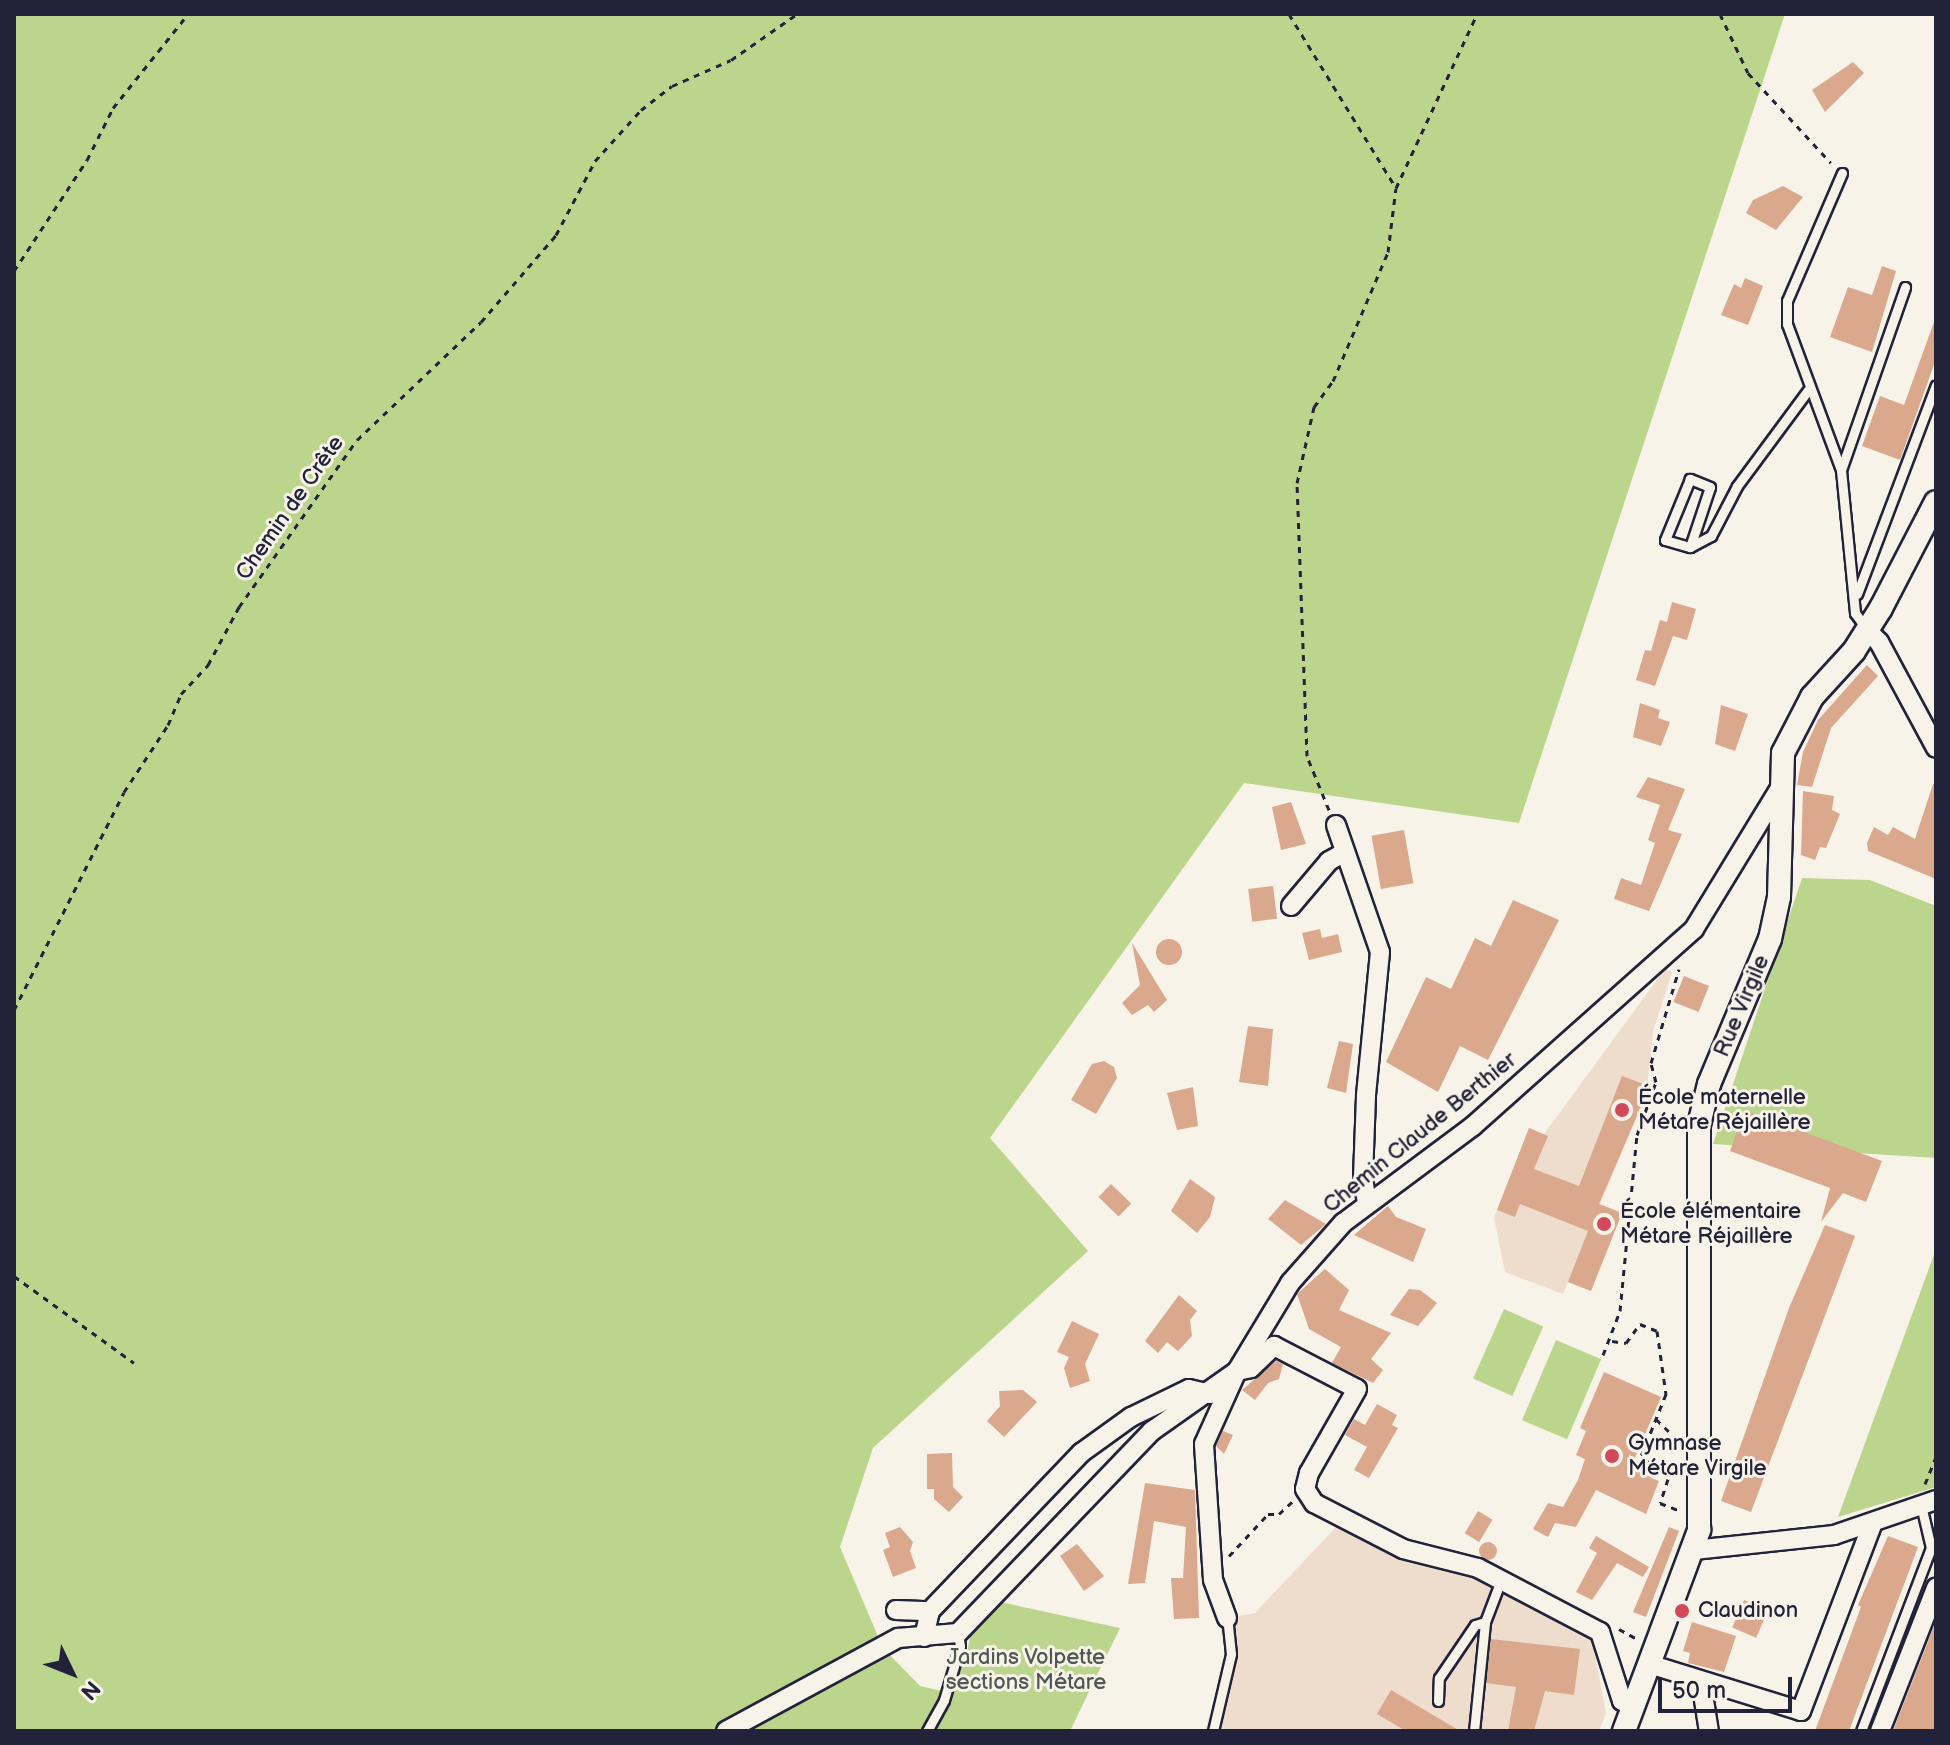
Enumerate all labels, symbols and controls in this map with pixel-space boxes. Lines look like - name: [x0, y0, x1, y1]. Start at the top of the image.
- street label: Chemin de Crête: [231, 431, 349, 585]
- street label: Rue Virgile: [1709, 951, 1775, 1061]
- street label: Chemin Claude Berthier: [1318, 1047, 1522, 1219]
- place label: École maternelle Métare Réjaillère: [1638, 1084, 1810, 1136]
- marker: École maternelle Métare Réjaillère: [1613, 1101, 1631, 1119]
- place label: École élémentaire Métare Réjaillère: [1620, 1198, 1801, 1250]
- marker: École élémentaire Métare Réjaillère: [1595, 1215, 1613, 1233]
- place label: Gymnase Métare Virgile: [1628, 1430, 1767, 1482]
- marker: Gymnase Métare Virgile: [1603, 1447, 1621, 1465]
- place label: Claudinon: [1698, 1598, 1798, 1624]
- marker: Claudinon: [1673, 1602, 1691, 1620]
- north arrow: [32, 1633, 112, 1713]
- park label: Jardins Volpette sections Métare: [946, 1644, 1106, 1696]
- scale bar: [1662, 1661, 1796, 1711]
- text: N: [74, 1674, 105, 1705]
- text: 50 m: [1672, 1676, 1726, 1705]

